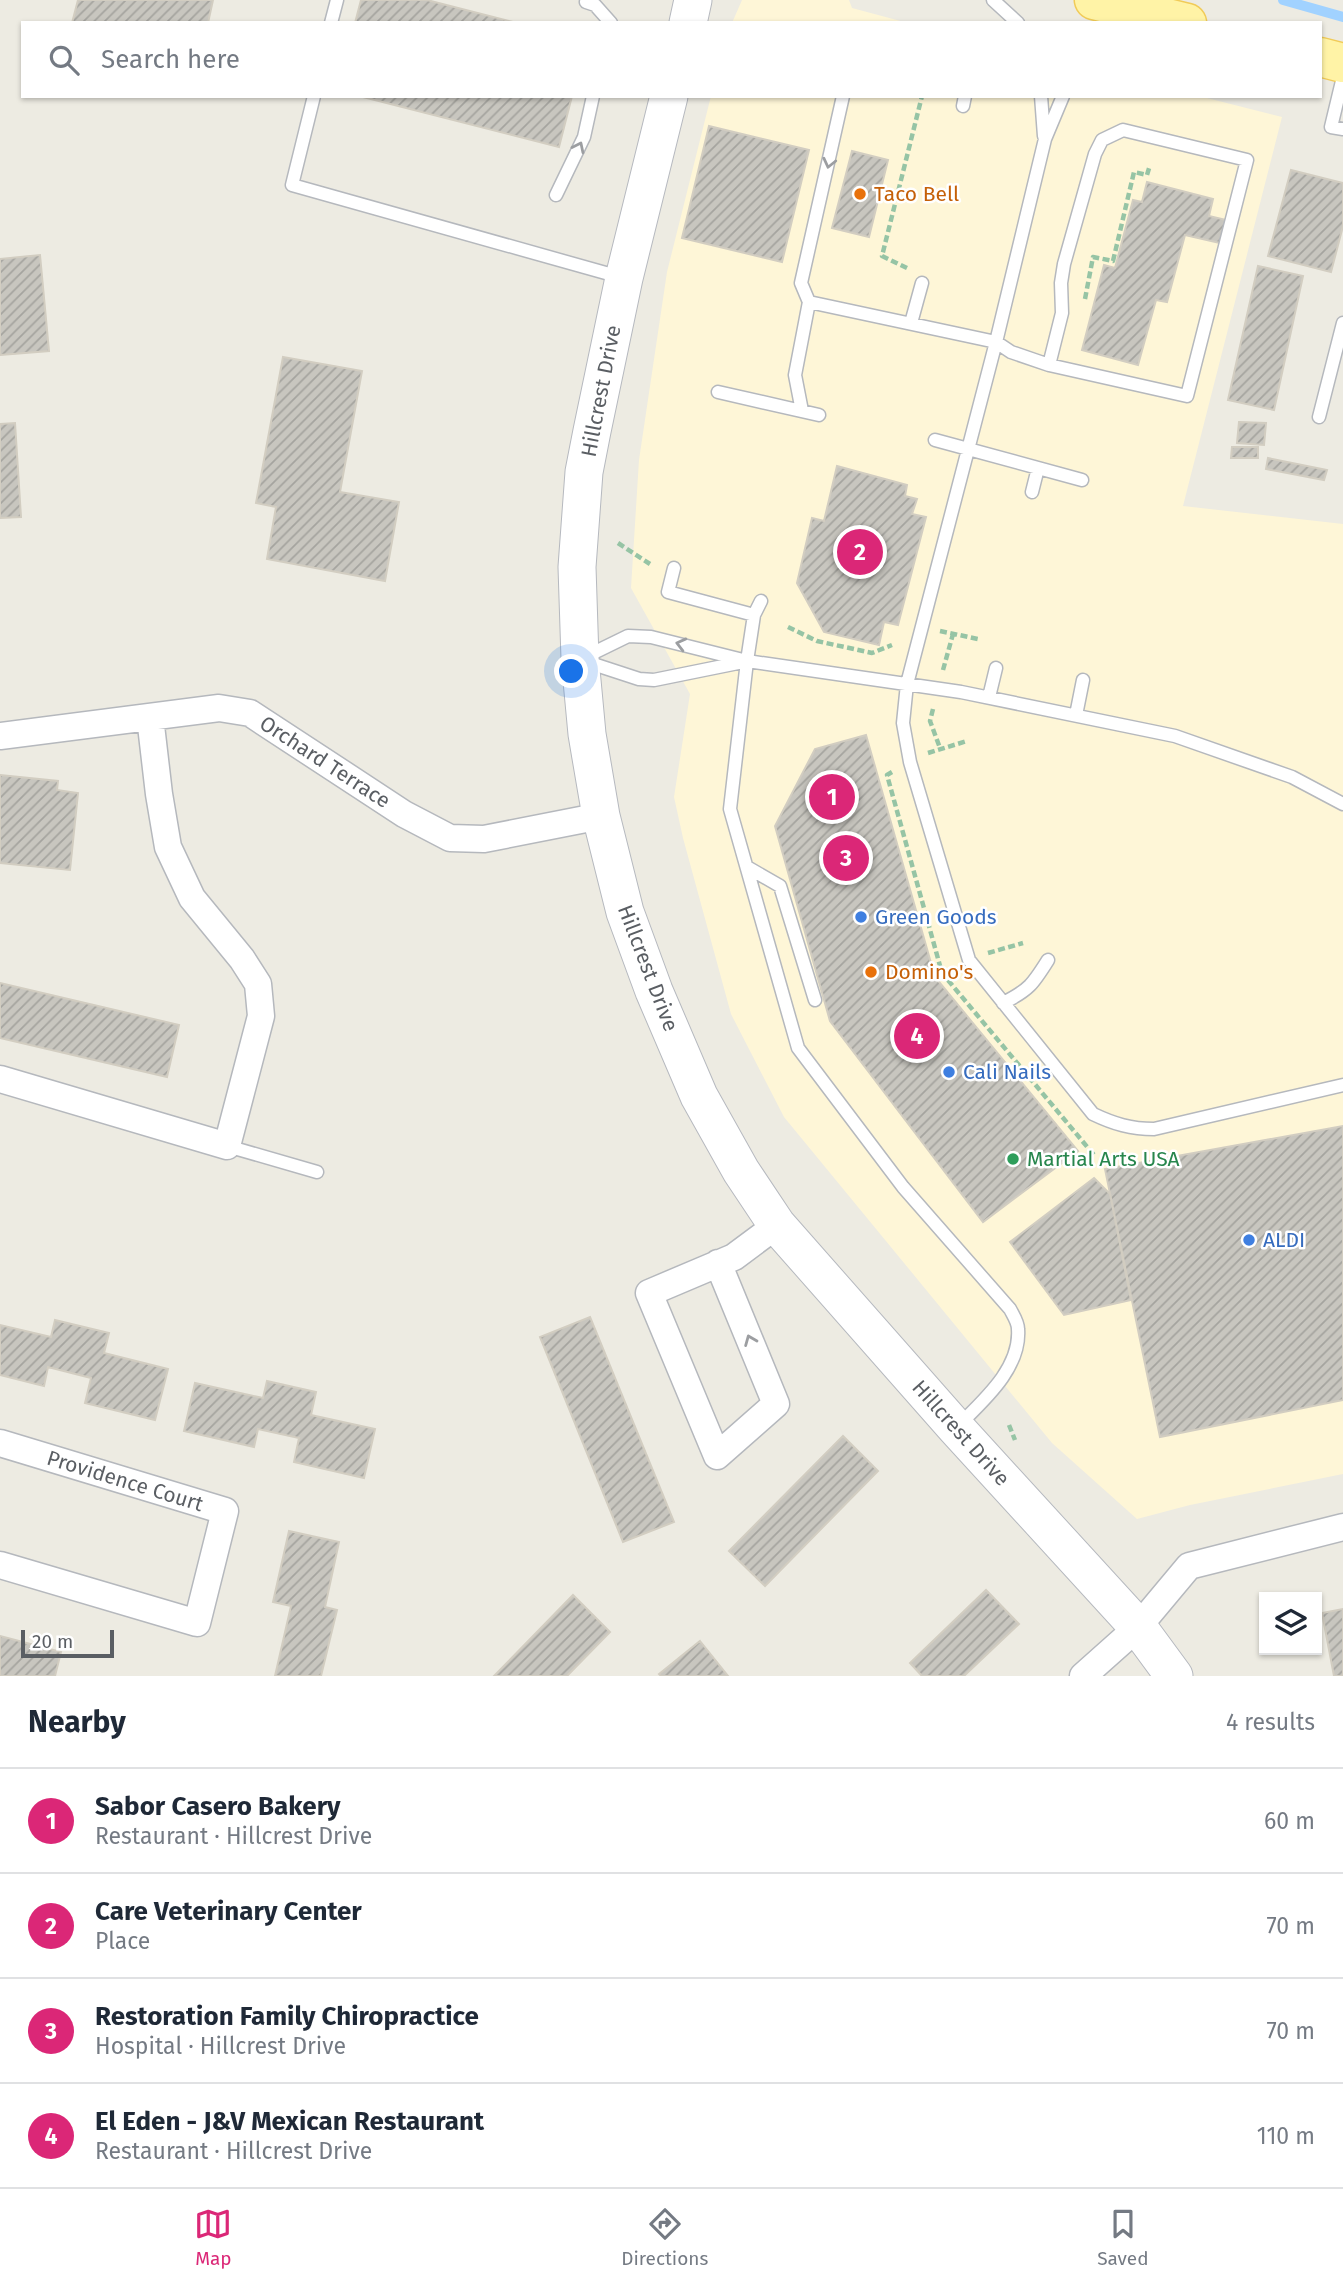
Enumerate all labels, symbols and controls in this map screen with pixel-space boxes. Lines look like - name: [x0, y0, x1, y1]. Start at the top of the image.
- search box: [21, 21, 1322, 98]
- icon: search: [45, 41, 83, 79]
- text: Search here: [101, 44, 240, 75]
- one-way arrow: [571, 142, 585, 154]
- one-way arrow: [822, 157, 837, 169]
- place label: Taco Bell: [874, 181, 959, 207]
- marker: Taco Bell: [852, 186, 868, 202]
- street label: Hillcrest Drive: [575, 323, 627, 459]
- pin: 2: [837, 526, 883, 578]
- one-way arrow: [675, 638, 687, 653]
- your location: [554, 654, 588, 688]
- street label: Orchard Terrace: [255, 710, 395, 814]
- pin: 1: [809, 771, 855, 823]
- pin: 3: [823, 832, 869, 884]
- street label: Hillcrest Drive: [612, 901, 684, 1035]
- place label: Green Goods: [875, 904, 997, 930]
- marker: Green Goods: [853, 909, 869, 925]
- place label: Domino's: [885, 959, 973, 985]
- marker: Domino's: [863, 964, 879, 980]
- pin: 4: [894, 1010, 940, 1062]
- place label: Cali Nails: [963, 1059, 1051, 1085]
- marker: Cali Nails: [941, 1064, 957, 1080]
- place label: Martial Arts USA: [1027, 1146, 1180, 1172]
- marker: Martial Arts USA: [1005, 1151, 1021, 1167]
- place label: ALDI: [1263, 1227, 1305, 1253]
- marker: ALDI: [1241, 1232, 1257, 1248]
- one-way arrow: [745, 1335, 759, 1347]
- street label: Hillcrest Drive: [907, 1375, 1015, 1491]
- street label: Providence Court: [44, 1445, 207, 1517]
- map controls: [1259, 1592, 1322, 1655]
- button: layers: [1259, 1592, 1322, 1655]
- scale bar: [21, 1627, 114, 1659]
- text: 20 m: [32, 1630, 73, 1653]
- text: Nearby: [28, 1704, 126, 1740]
- text: 4 results: [1226, 1708, 1315, 1736]
- text: Sabor Casero Bakery: [95, 1791, 341, 1822]
- text: 1: [46, 1807, 56, 1835]
- text: 60 m: [1264, 1807, 1315, 1835]
- text: Restaurant · Hillcrest Drive: [95, 1822, 372, 1850]
- text: Care Veterinary Center: [95, 1896, 362, 1927]
- text: 2: [45, 1912, 57, 1940]
- text: 70 m: [1266, 1912, 1315, 1940]
- text: Place: [95, 1927, 150, 1955]
- text: Restoration Family Chiropractice: [95, 2001, 479, 2032]
- text: 3: [45, 2017, 57, 2045]
- text: 70 m: [1266, 2017, 1315, 2045]
- text: Hospital · Hillcrest Drive: [95, 2032, 346, 2060]
- text: El Eden - J&V Mexican Restaurant: [95, 2106, 484, 2137]
- text: 4: [45, 2122, 58, 2150]
- text: 110 m: [1257, 2122, 1315, 2150]
- text: Restaurant · Hillcrest Drive: [95, 2137, 372, 2165]
- tab: Map: [194, 2205, 232, 2270]
- tab: Directions: [621, 2205, 708, 2270]
- tab: Saved: [1097, 2205, 1149, 2270]

